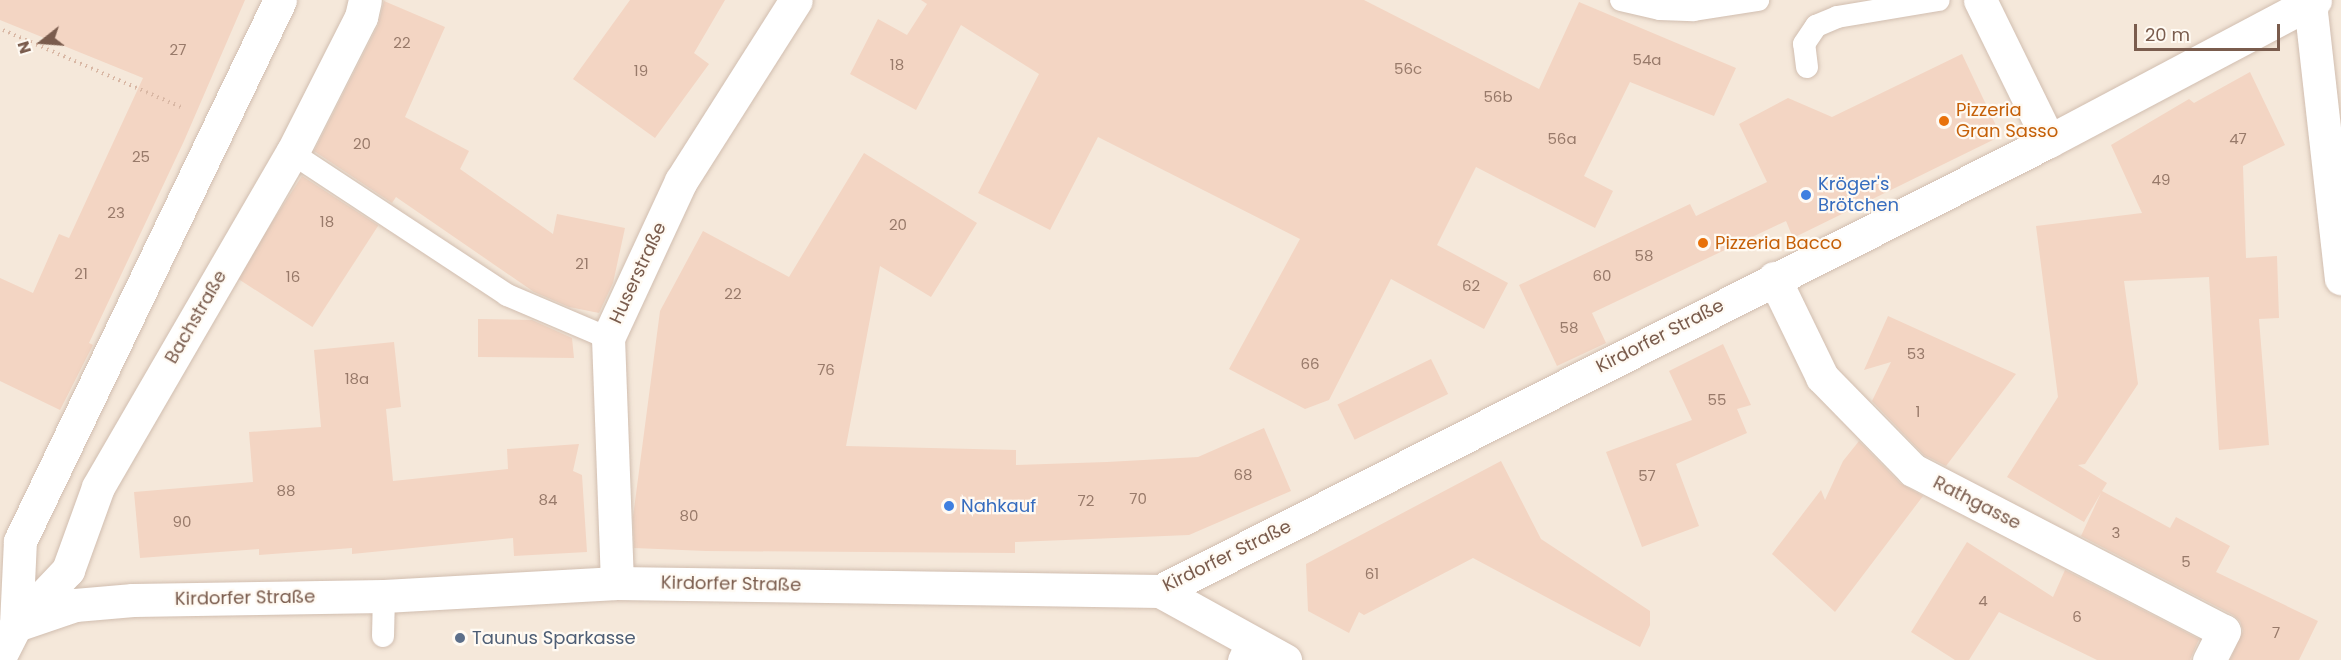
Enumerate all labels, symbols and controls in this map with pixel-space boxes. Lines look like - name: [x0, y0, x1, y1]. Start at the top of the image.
- north arrow: [12, 12, 72, 72]
- scale bar: [2137, 12, 2282, 50]
- text: 20 m: [2145, 22, 2190, 47]
- house number: 22: [393, 34, 411, 52]
- text: N: [12, 38, 37, 57]
- house number: 27: [170, 41, 186, 59]
- house number: 54a: [1633, 51, 1661, 69]
- house number: 18: [890, 56, 904, 74]
- house number: 56c: [1394, 60, 1422, 78]
- house number: 19: [634, 62, 648, 80]
- house number: 56b: [1483, 88, 1513, 106]
- place label: Pizzeria Gran Sasso: [1956, 100, 2058, 142]
- marker: Pizzeria Gran Sasso: [1937, 114, 1951, 128]
- house number: 56a: [1547, 130, 1577, 148]
- house number: 47: [2229, 130, 2247, 148]
- house number: 20: [353, 135, 371, 153]
- house number: 25: [132, 148, 150, 166]
- house number: 49: [2152, 171, 2170, 189]
- place label: Kröger's Brötchen: [1818, 174, 1899, 216]
- marker: Kröger's Brötchen: [1799, 188, 1813, 202]
- house number: 23: [107, 204, 125, 222]
- house number: 18: [320, 213, 334, 231]
- house number: 20: [889, 216, 907, 234]
- street label: Huserstraße: [605, 219, 671, 327]
- place label: Pizzeria Bacco: [1715, 232, 1842, 254]
- marker: Pizzeria Bacco: [1696, 236, 1710, 250]
- house number: 58: [1635, 247, 1653, 265]
- house number: 21: [575, 255, 589, 273]
- house number: 21: [74, 265, 88, 283]
- street label: Bachstraße: [161, 267, 231, 367]
- house number: 60: [1593, 267, 1611, 285]
- house number: 16: [286, 268, 300, 286]
- house number: 62: [1462, 277, 1480, 295]
- house number: 22: [724, 285, 742, 303]
- street label: Kirdorfer Straße: [1593, 295, 1727, 377]
- house number: 58: [1560, 319, 1578, 337]
- house number: 53: [1907, 345, 1925, 363]
- house number: 66: [1300, 355, 1320, 373]
- house number: 76: [817, 361, 835, 379]
- house number: 18a: [345, 370, 369, 388]
- house number: 55: [1708, 391, 1726, 409]
- house number: 1: [1916, 403, 1920, 421]
- house number: 68: [1234, 466, 1252, 484]
- house number: 57: [1638, 467, 1656, 485]
- street label: Rathgasse: [1930, 472, 2024, 534]
- house number: 88: [277, 482, 295, 500]
- house number: 70: [1129, 490, 1147, 508]
- house number: 84: [539, 491, 557, 509]
- house number: 72: [1078, 492, 1094, 510]
- place label: Nahkauf: [961, 495, 1036, 517]
- marker: Nahkauf: [942, 499, 956, 513]
- house number: 80: [680, 507, 698, 525]
- house number: 90: [173, 513, 191, 531]
- street label: Kirdorfer Straße: [1159, 516, 1295, 596]
- house number: 3: [2112, 524, 2120, 542]
- house number: 5: [2181, 553, 2191, 571]
- house number: 61: [1365, 565, 1379, 583]
- street label: Kirdorfer Straße: [661, 572, 801, 596]
- street label: Kirdorfer Straße: [175, 586, 315, 610]
- house number: 4: [1978, 592, 1988, 610]
- house number: 6: [2072, 608, 2082, 626]
- house number: 7: [2272, 624, 2280, 642]
- place label: Taunus Sparkasse: [472, 627, 636, 649]
- marker: Taunus Sparkasse: [453, 631, 467, 645]

